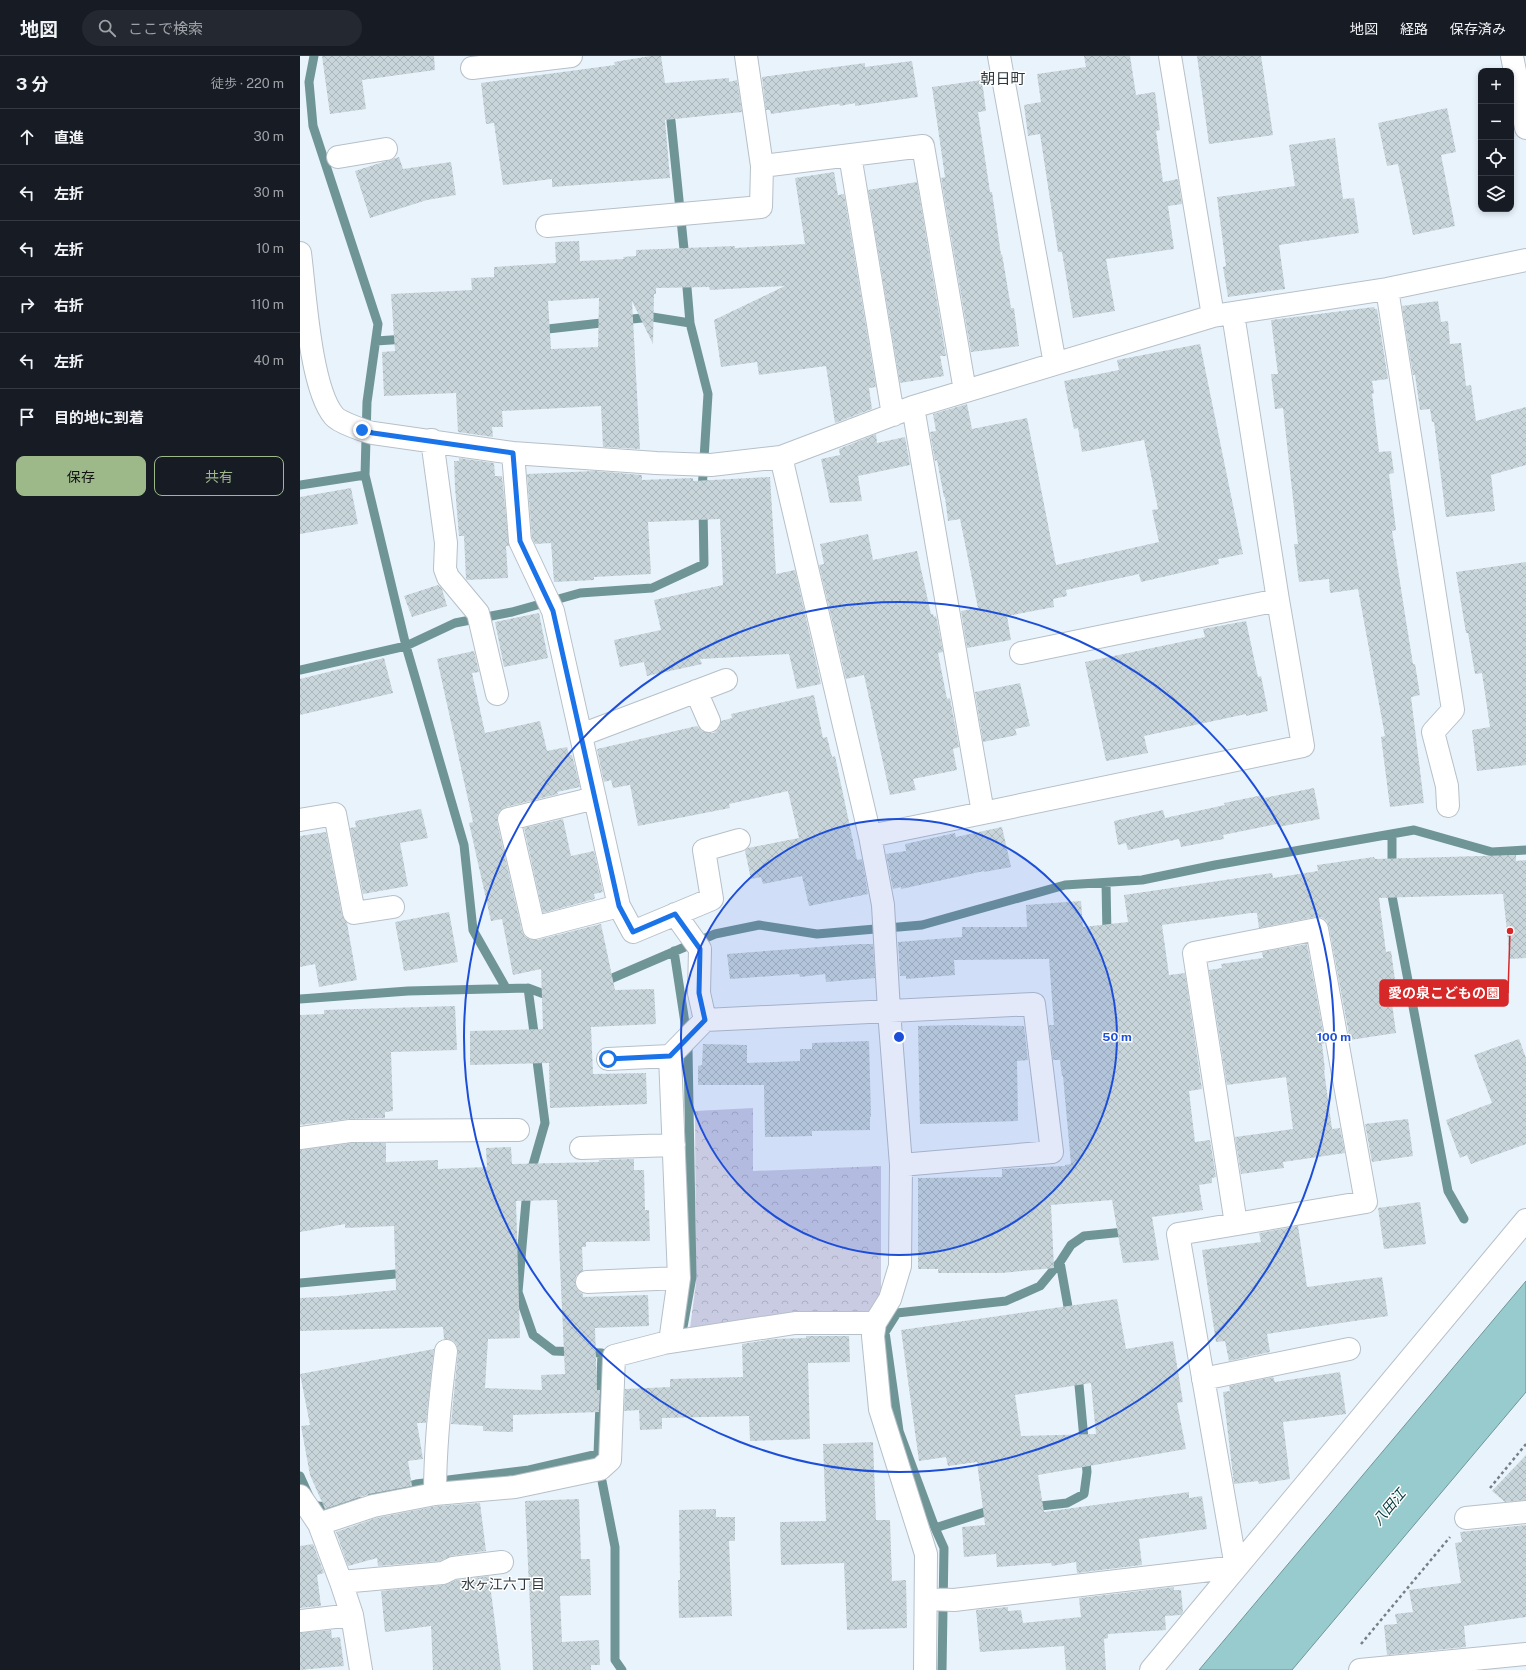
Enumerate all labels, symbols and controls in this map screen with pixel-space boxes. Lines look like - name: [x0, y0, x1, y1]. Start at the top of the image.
- search box: [82, 10, 362, 46]
- icon: search: [96, 17, 118, 39]
- text: 地図: [20, 18, 58, 40]
- text: ここで検索: [128, 20, 203, 37]
- text: 地図: [1350, 21, 1378, 37]
- text: 経路: [1400, 21, 1428, 37]
- text: 保存済み: [1450, 21, 1506, 37]
- map controls: [1478, 68, 1514, 212]
- button: +: [1478, 68, 1514, 104]
- district label: 朝日町: [980, 70, 1026, 87]
- text: 3 分: [16, 74, 48, 94]
- text: 徒歩 · 220 m: [211, 76, 284, 91]
- button: −: [1478, 104, 1514, 140]
- icon: ahead: [16, 126, 38, 148]
- text: 直進: [54, 129, 84, 146]
- text: 30 m: [254, 129, 284, 144]
- button: locate: [1478, 140, 1514, 176]
- button: layers: [1478, 176, 1514, 212]
- icon: left: [16, 182, 38, 204]
- text: 左折: [54, 185, 84, 202]
- text: 30 m: [254, 185, 284, 200]
- icon: left: [16, 238, 38, 260]
- text: 左折: [54, 241, 84, 258]
- text: 10 m: [256, 241, 284, 256]
- icon: right: [16, 294, 38, 316]
- text: 右折: [54, 297, 84, 314]
- text: 110 m: [251, 297, 284, 312]
- icon: left: [16, 350, 38, 372]
- text: 左折: [54, 353, 84, 370]
- text: 40 m: [253, 353, 284, 368]
- icon: arrive: [16, 406, 38, 428]
- text: 目的地に到着: [54, 409, 144, 426]
- route end: [353, 421, 371, 439]
- button: 保存: [16, 456, 146, 496]
- button: 共有: [154, 456, 284, 496]
- callout: 愛の泉こどもの園: [1380, 980, 1508, 1006]
- text: 愛の泉こどもの園: [1388, 985, 1500, 1001]
- centre of rings: [892, 1030, 906, 1044]
- text: 50 m: [1102, 1030, 1132, 1044]
- text: 100 m: [1317, 1030, 1351, 1044]
- route start: [599, 1050, 617, 1068]
- water label: 八田江: [1369, 1484, 1410, 1528]
- district label: 水ヶ江六丁目: [461, 1576, 545, 1592]

